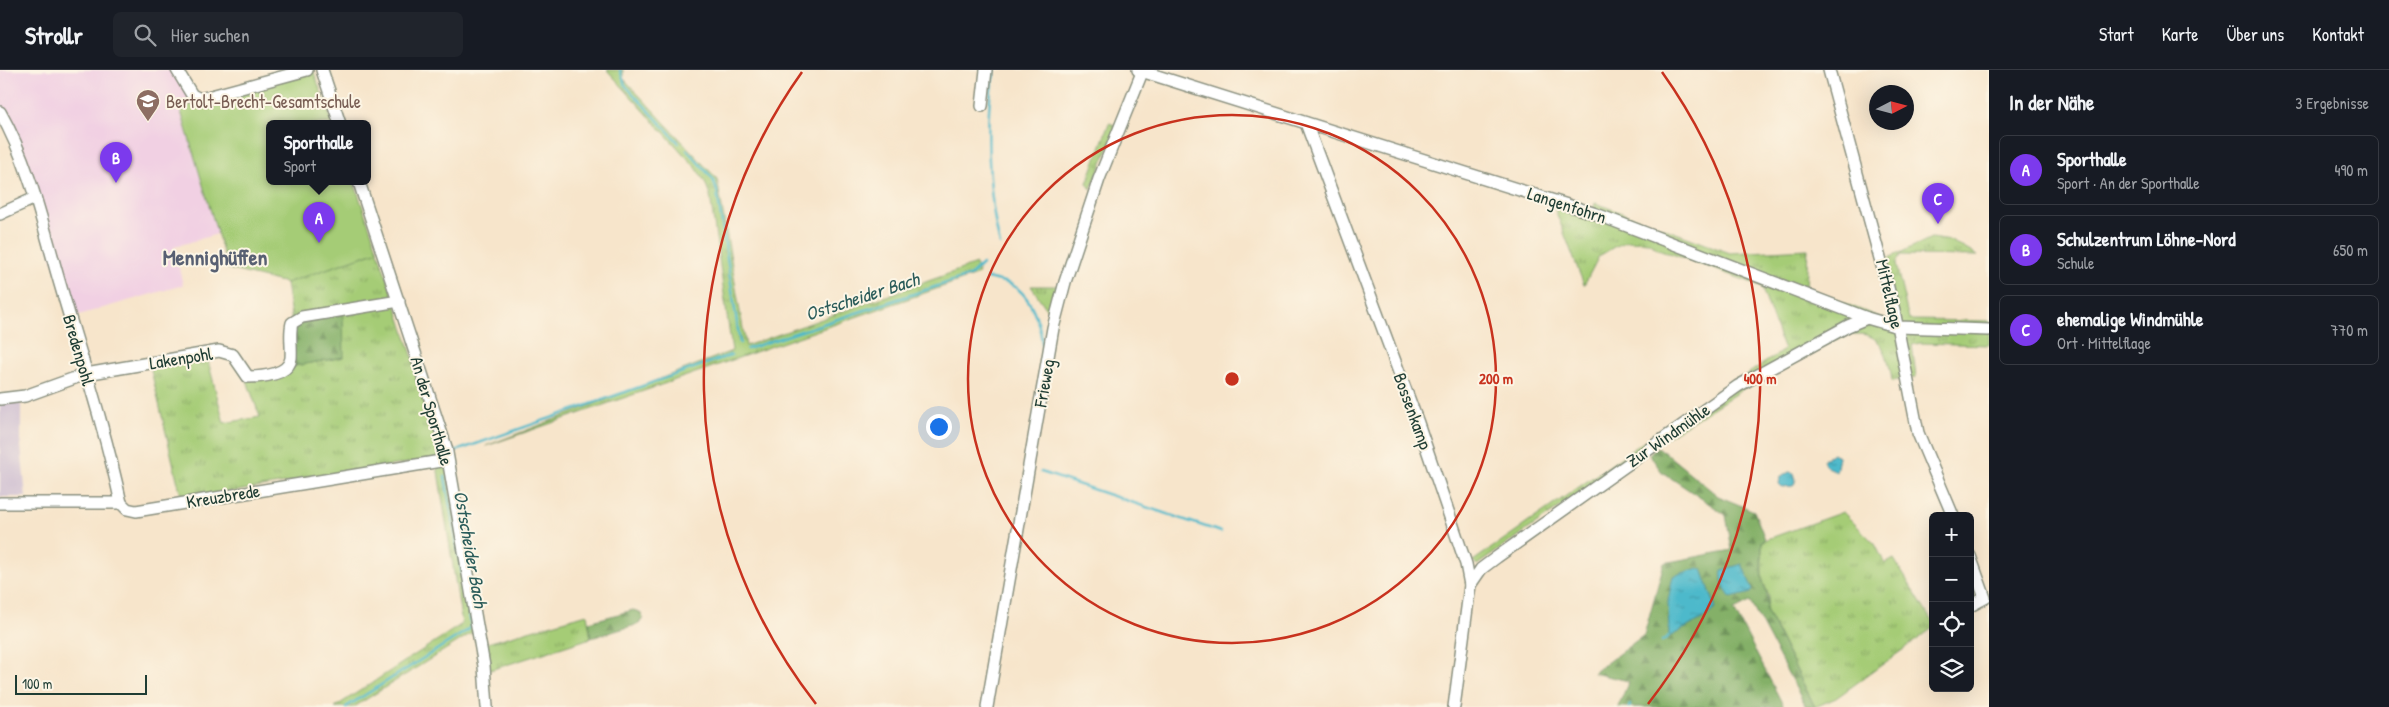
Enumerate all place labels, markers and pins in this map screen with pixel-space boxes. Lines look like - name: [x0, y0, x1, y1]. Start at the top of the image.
- school or university icon: Bertolt-Brecht-Gesamtschule: [135, 88, 161, 122]
- place label: Bertolt-Brecht-Gesamtschule: [166, 89, 361, 114]
- pin: B: [100, 142, 132, 183]
- pin: C: [1922, 183, 1954, 224]
- pin: A: [303, 202, 335, 243]
- centre of rings: [1223, 370, 1241, 388]

